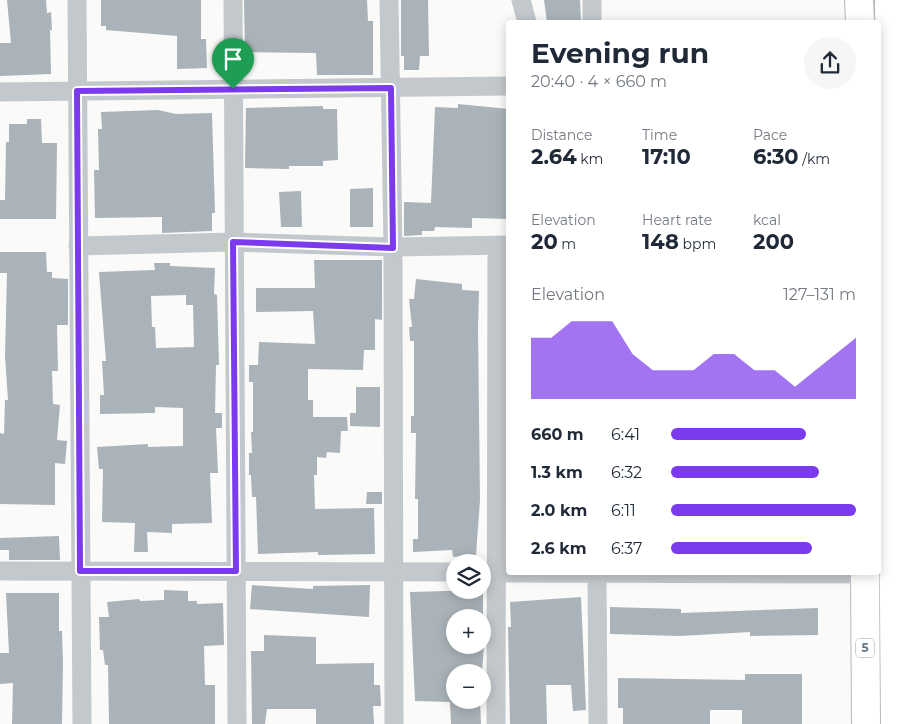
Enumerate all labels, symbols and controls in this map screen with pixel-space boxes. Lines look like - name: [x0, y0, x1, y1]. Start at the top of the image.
- text: Evening run: [531, 36, 709, 70]
- button: share: [804, 37, 856, 89]
- pin: [212, 38, 254, 89]
- icon: arrive: [219, 45, 247, 73]
- text: 20:40 · 4 × 660 m: [531, 72, 667, 91]
- text: Distance: [531, 126, 593, 144]
- text: Time: [642, 126, 677, 144]
- text: Pace: [753, 126, 787, 144]
- text: 2.64: [531, 144, 577, 169]
- text: 17:10: [642, 144, 691, 169]
- text: 6:30: [753, 144, 799, 169]
- text: km: [577, 150, 603, 168]
- text: /km: [799, 150, 830, 168]
- text: Elevation: [531, 211, 596, 229]
- text: Heart rate: [642, 211, 712, 229]
- text: kcal: [753, 211, 781, 229]
- text: 20: [531, 229, 558, 254]
- text: 148: [642, 229, 679, 254]
- text: 200: [753, 229, 794, 254]
- text: m: [558, 235, 576, 253]
- text: bpm: [679, 235, 716, 253]
- text: Elevation: [531, 285, 605, 304]
- text: 127–131 m: [783, 285, 856, 304]
- text: 660 m: [531, 425, 584, 444]
- text: 6:41: [611, 425, 640, 444]
- text: 1.3 km: [531, 463, 583, 482]
- text: 6:32: [611, 463, 642, 482]
- text: 2.0 km: [531, 501, 587, 520]
- text: 6:11: [611, 501, 636, 520]
- text: 2.6 km: [531, 539, 587, 558]
- text: 6:37: [611, 539, 642, 558]
- map controls: [446, 554, 491, 709]
- button: layers: [446, 554, 491, 599]
- button: +: [446, 609, 491, 654]
- road number: 5: [856, 638, 874, 658]
- button: −: [446, 664, 491, 709]

